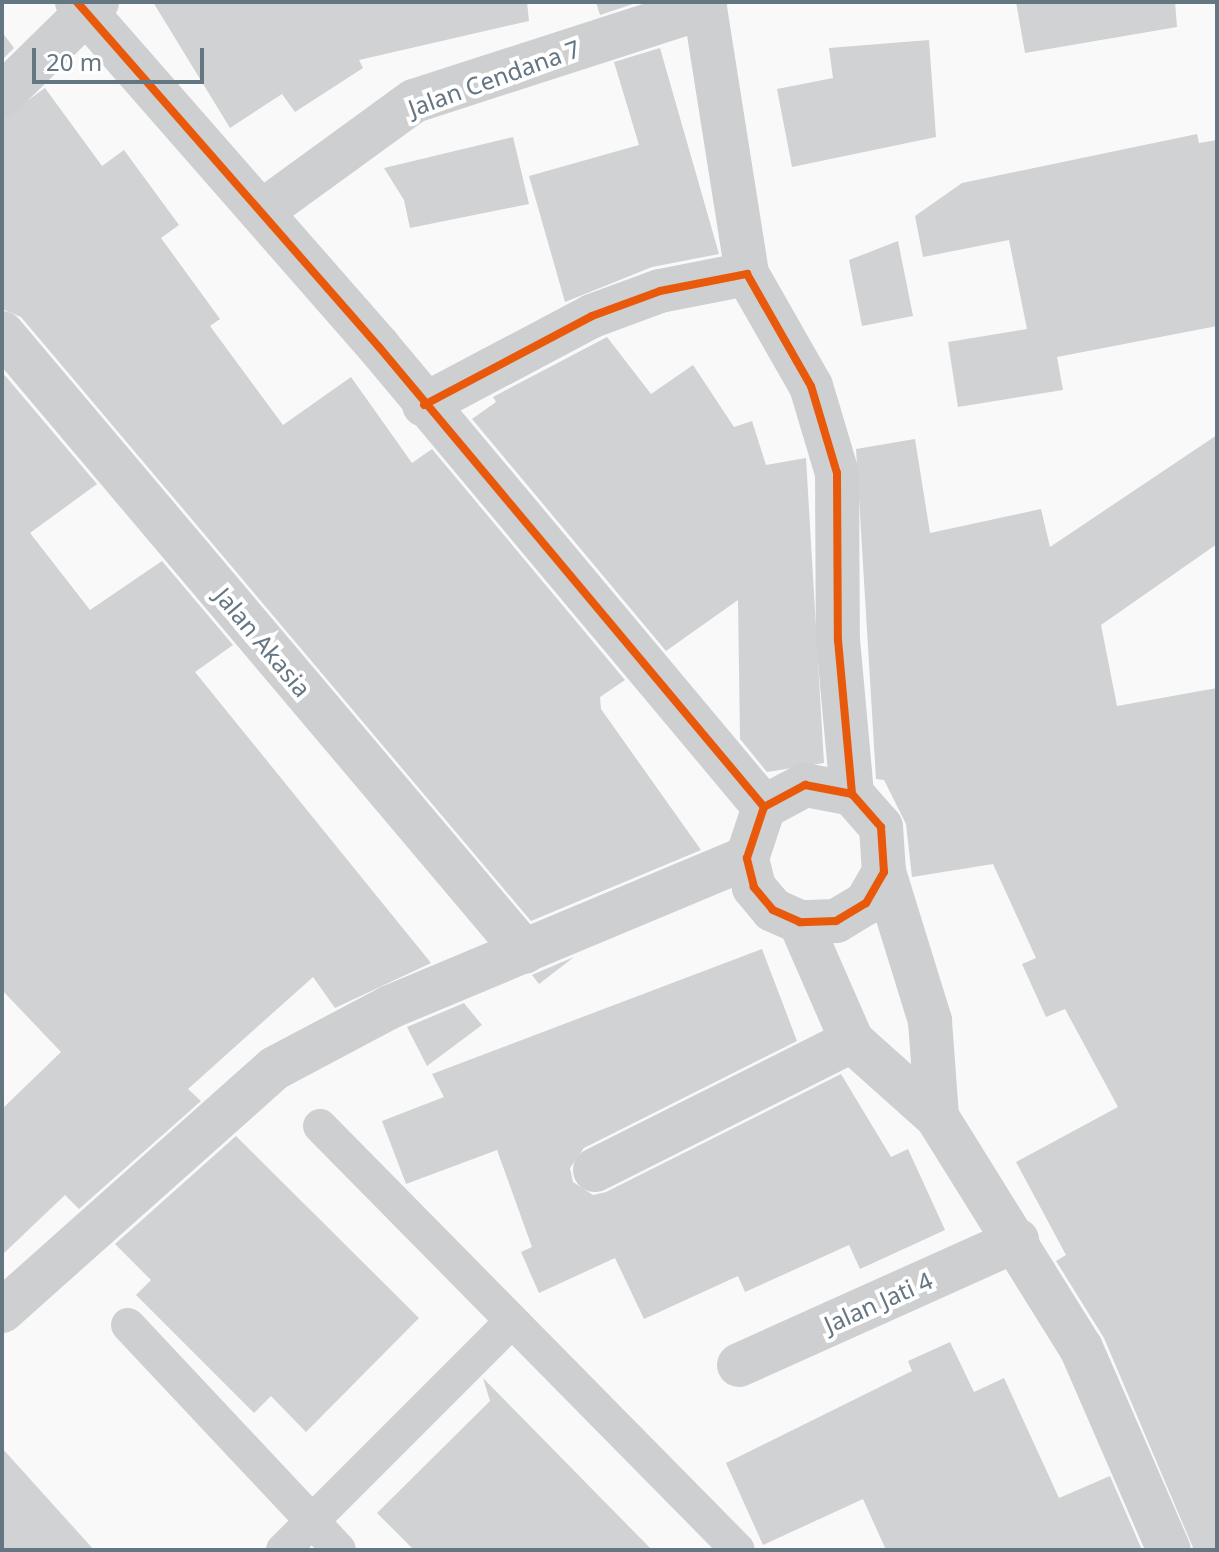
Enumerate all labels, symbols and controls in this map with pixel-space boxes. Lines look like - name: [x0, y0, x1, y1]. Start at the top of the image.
- scale bar: [36, 32, 208, 82]
- street label: Jalan Cendana 7: [404, 34, 584, 122]
- text: 20 m: [46, 45, 102, 78]
- street label: Jalan Akasia: [209, 582, 317, 702]
- street label: Jalan Jati 4: [819, 1265, 937, 1339]

